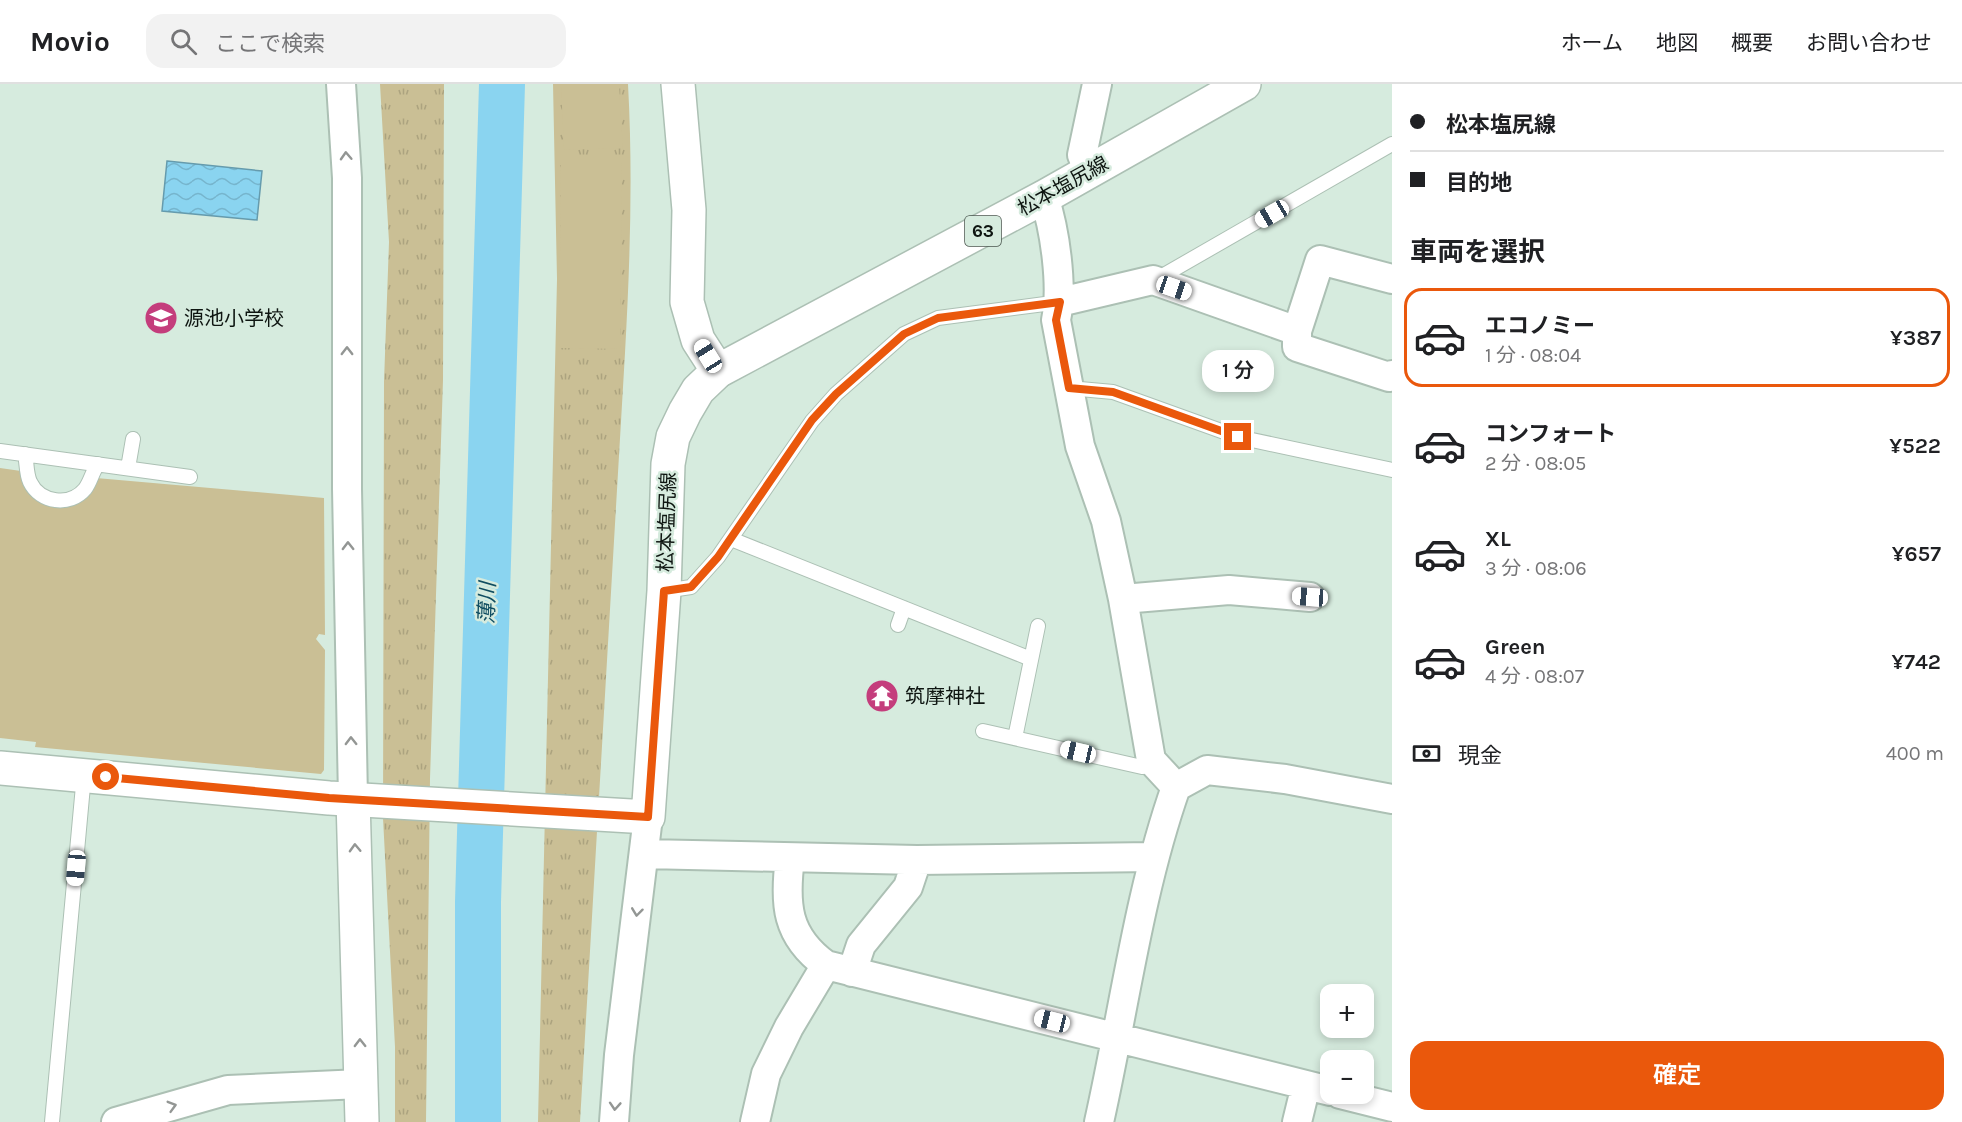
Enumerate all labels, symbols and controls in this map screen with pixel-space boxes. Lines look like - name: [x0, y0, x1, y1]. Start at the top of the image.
- search box: [146, 14, 566, 68]
- text: Movio: [30, 25, 110, 58]
- icon: search: [167, 25, 200, 58]
- text: ここで検索: [215, 31, 325, 57]
- text: ホーム: [1561, 31, 1623, 55]
- text: 地図: [1656, 31, 1698, 55]
- text: 概要: [1731, 31, 1773, 55]
- text: お問い合わせ: [1806, 31, 1932, 55]
- text: 松本塩尻線: [1446, 112, 1556, 138]
- one-way arrow: [339, 151, 352, 160]
- street label: 松本塩尻線: [1014, 152, 1112, 220]
- text: 目的地: [1446, 170, 1512, 196]
- car: [1252, 197, 1292, 231]
- road number: 63: [965, 216, 1001, 246]
- text: 車両を選択: [1410, 236, 1545, 268]
- car: [1154, 274, 1194, 302]
- school or university icon: 源池小学校: [143, 300, 179, 336]
- place label: 源池小学校: [184, 307, 284, 330]
- icon: car: [1413, 311, 1467, 365]
- text: エコノミー: [1485, 313, 1595, 339]
- text: ¥387: [1890, 325, 1941, 351]
- car: [691, 336, 725, 376]
- text: 1 分 · 08:04: [1485, 344, 1581, 367]
- one-way arrow: [341, 346, 353, 355]
- callout: 1 分: [1202, 350, 1274, 392]
- text: 1 分: [1222, 359, 1254, 382]
- icon: car: [1413, 419, 1467, 473]
- text: コンフォート: [1485, 421, 1616, 447]
- route end: [1224, 423, 1251, 450]
- text: ¥522: [1889, 433, 1941, 459]
- text: 2 分 · 08:05: [1485, 452, 1586, 475]
- street label: 松本塩尻線: [654, 472, 680, 572]
- text: XL: [1485, 526, 1511, 552]
- icon: car: [1413, 527, 1467, 581]
- one-way arrow: [342, 541, 354, 550]
- text: ¥657: [1892, 541, 1941, 567]
- text: 3 分 · 08:06: [1485, 557, 1587, 580]
- water label: 薄川: [474, 580, 500, 624]
- car: [1291, 587, 1329, 607]
- text: Green: [1485, 634, 1546, 660]
- icon: car: [1413, 635, 1467, 689]
- text: ¥742: [1892, 649, 1941, 675]
- text: 4 分 · 08:07: [1485, 665, 1584, 688]
- temple icon: 筑摩神社: [864, 678, 900, 714]
- place label: 筑摩神社: [905, 685, 985, 708]
- one-way arrow: [345, 736, 358, 745]
- icon: cash: [1410, 737, 1443, 770]
- car: [1058, 739, 1098, 765]
- text: 400 m: [1886, 742, 1944, 765]
- text: 現金: [1458, 743, 1502, 769]
- route start: [92, 763, 119, 790]
- one-way arrow: [348, 843, 361, 852]
- car: [65, 849, 87, 887]
- one-way arrow: [632, 908, 644, 917]
- map controls: [1320, 984, 1374, 1104]
- button: +: [1320, 984, 1374, 1038]
- car: [1032, 1008, 1072, 1034]
- one-way arrow: [354, 1038, 366, 1047]
- button: 確定: [1410, 1041, 1944, 1110]
- button: −: [1320, 1050, 1374, 1104]
- one-way arrow: [166, 1101, 177, 1113]
- one-way arrow: [609, 1102, 622, 1111]

